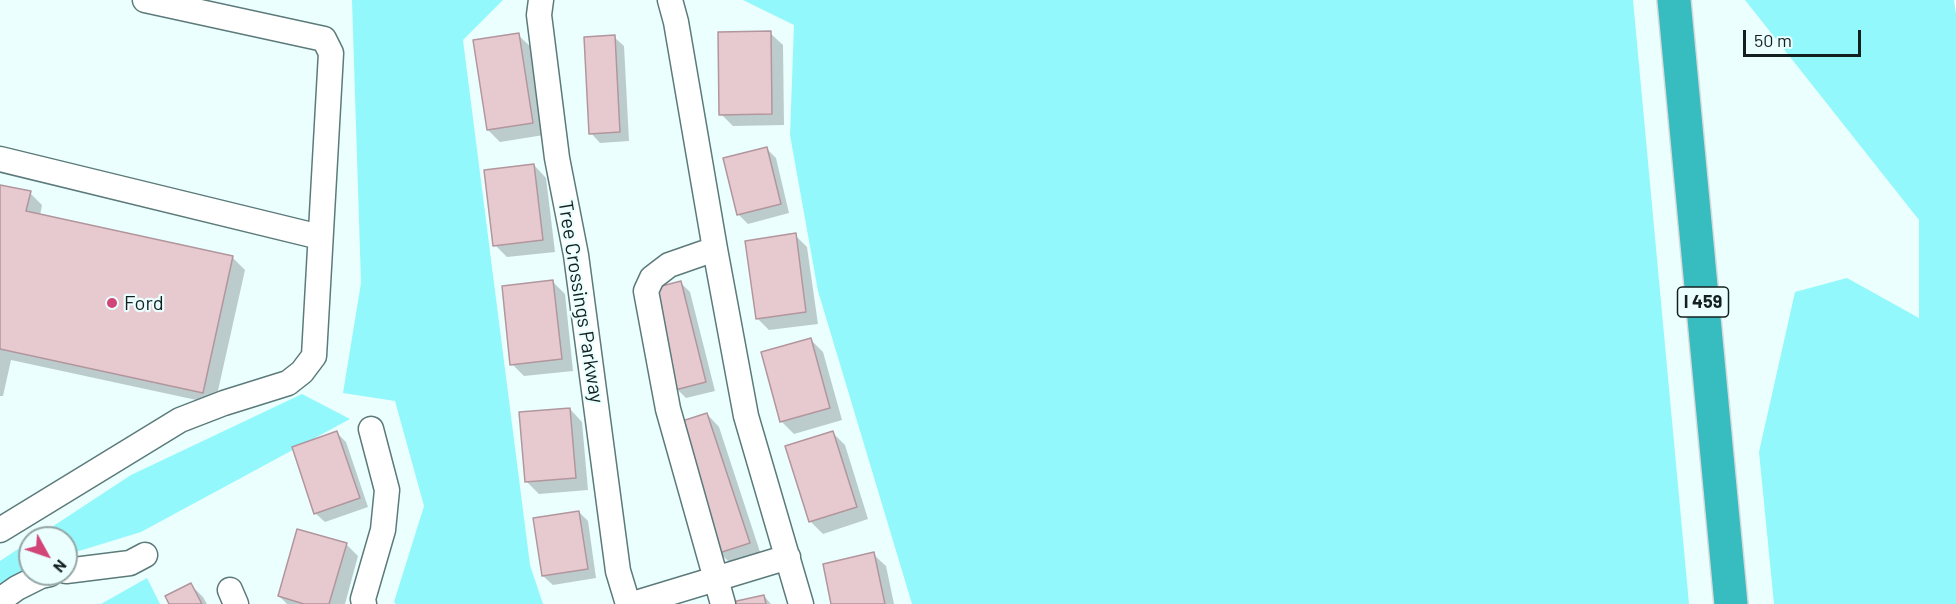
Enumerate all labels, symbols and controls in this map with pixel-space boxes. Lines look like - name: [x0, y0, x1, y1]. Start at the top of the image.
- scale bar: [1746, 18, 1864, 56]
- text: 50 m: [1754, 29, 1792, 51]
- street label: Tree Crossings Parkway: [553, 199, 609, 405]
- road number: I 459: [1678, 287, 1728, 317]
- place label: Ford: [124, 291, 164, 315]
- marker: Ford: [105, 296, 119, 310]
- north arrow: [18, 526, 78, 586]
- text: N: [50, 556, 71, 577]

